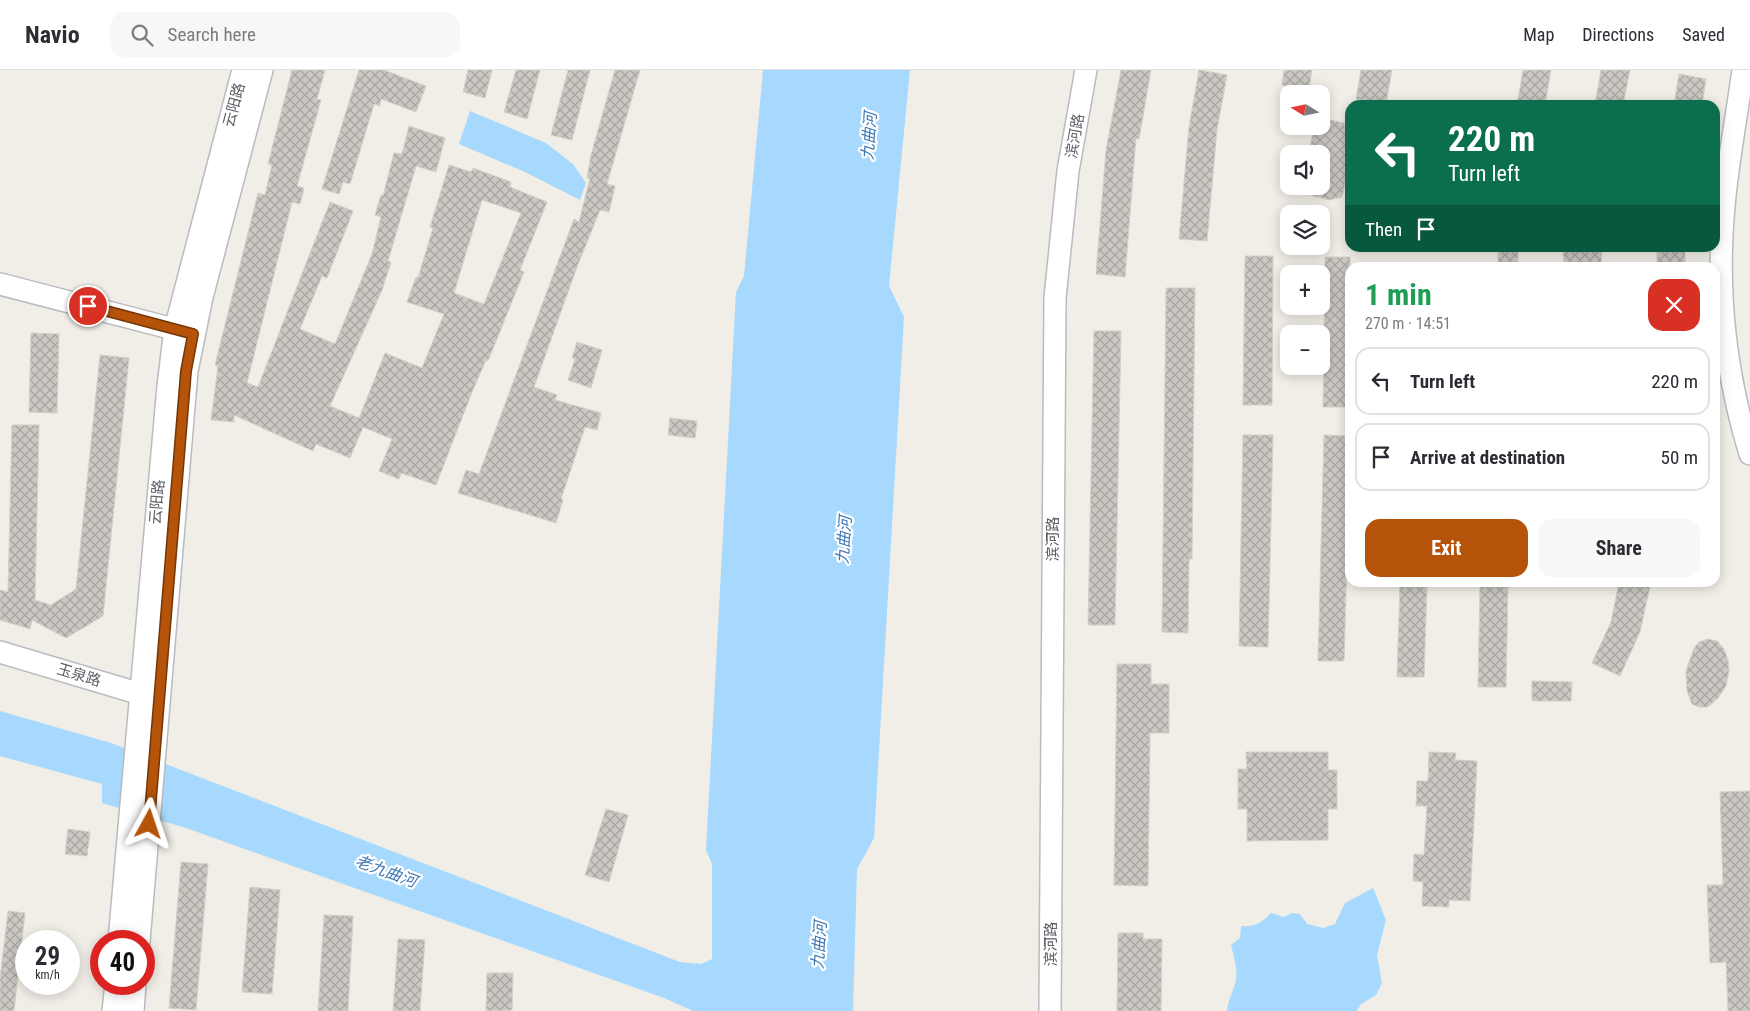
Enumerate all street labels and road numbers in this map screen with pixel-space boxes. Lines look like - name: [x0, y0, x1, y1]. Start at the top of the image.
- street label: 云阳路: [219, 81, 249, 129]
- street label: 滨河路: [1062, 112, 1088, 160]
- street label: 云阳路: [146, 479, 168, 525]
- street label: 滨河路: [1044, 516, 1062, 562]
- street label: 玉泉路: [55, 660, 103, 690]
- street label: 滨河路: [1042, 921, 1060, 967]

